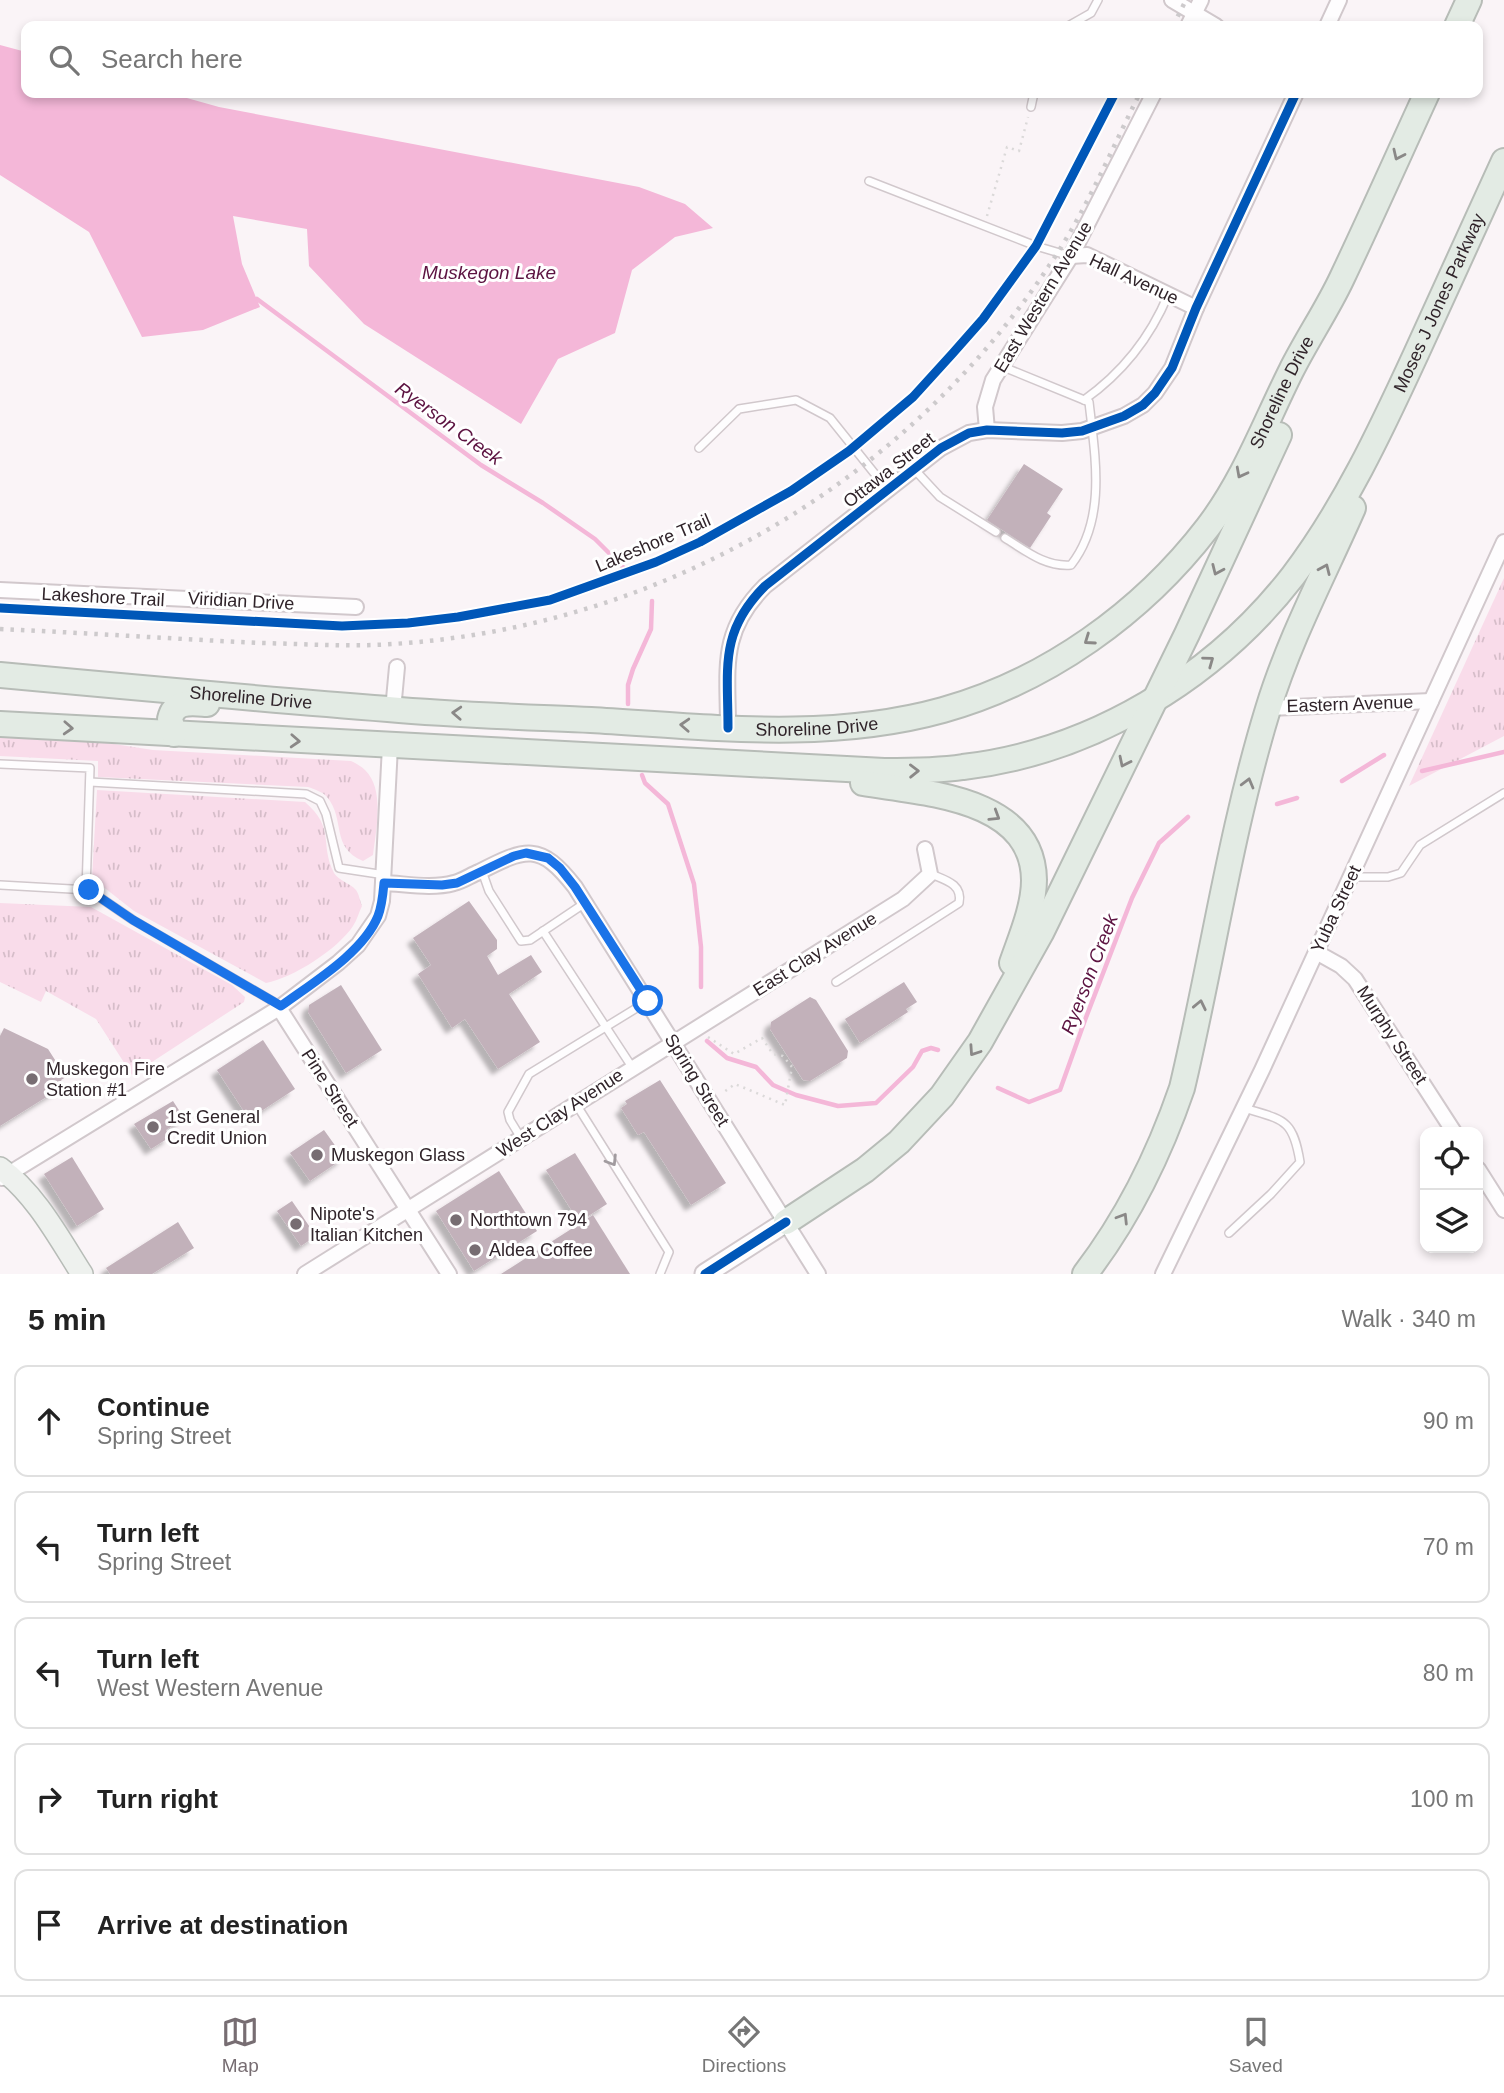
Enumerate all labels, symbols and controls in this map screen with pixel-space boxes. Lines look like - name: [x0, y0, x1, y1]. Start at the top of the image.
- search box: [21, 21, 1483, 98]
- icon: search: [45, 41, 83, 79]
- text: Search here: [101, 44, 243, 74]
- one-way arrow: [1393, 148, 1407, 160]
- street label: Moses J Jones Parkway: [1390, 210, 1489, 395]
- street label: East Western Avenue: [990, 218, 1096, 376]
- street label: Hall Avenue: [1086, 250, 1182, 308]
- water label: Muskegon Lake: [422, 262, 556, 283]
- street label: Shoreline Drive: [1246, 332, 1318, 452]
- water label: Ryerson Creek: [391, 378, 507, 470]
- street label: Ottawa Street: [839, 428, 939, 512]
- one-way arrow: [1236, 466, 1249, 478]
- street label: Lakeshore Trail: [592, 510, 714, 576]
- one-way arrow: [1211, 563, 1225, 575]
- one-way arrow: [1317, 564, 1331, 577]
- street label: Lakeshore Trail: [41, 584, 165, 610]
- street label: Viridian Drive: [187, 588, 295, 614]
- one-way arrow: [1084, 632, 1097, 644]
- one-way arrow: [1201, 657, 1213, 669]
- street label: Shoreline Drive: [189, 682, 313, 713]
- street label: Eastern Avenue: [1286, 692, 1414, 716]
- one-way arrow: [452, 706, 463, 721]
- street label: Shoreline Drive: [755, 713, 880, 740]
- one-way arrow: [679, 718, 690, 733]
- one-way arrow: [63, 720, 74, 735]
- one-way arrow: [290, 733, 301, 748]
- one-way arrow: [1118, 755, 1132, 768]
- one-way arrow: [909, 763, 920, 778]
- one-way arrow: [1240, 777, 1254, 789]
- one-way arrow: [988, 807, 1001, 820]
- street label: Yuba Street: [1307, 862, 1365, 956]
- route end: [73, 874, 104, 905]
- street label: East Clay Avenue: [750, 908, 880, 1000]
- water label: Ryerson Creek: [1057, 910, 1123, 1037]
- street label: Murphy Street: [1353, 982, 1431, 1088]
- route start: [632, 985, 663, 1016]
- one-way arrow: [1192, 999, 1207, 1011]
- street label: Spring Street: [661, 1030, 733, 1130]
- one-way arrow: [970, 1043, 982, 1056]
- street label: Pine Street: [297, 1045, 363, 1131]
- place label: Muskegon Fire Station #1: [46, 1059, 165, 1100]
- street label: West Clay Avenue: [493, 1065, 627, 1161]
- marker: Muskegon Fire Station #1: [24, 1071, 40, 1087]
- place label: 1st General Credit Union: [167, 1107, 267, 1148]
- marker: 1st General Credit Union: [145, 1119, 161, 1135]
- map controls: [1420, 1127, 1483, 1253]
- button: locate: [1420, 1127, 1483, 1190]
- place label: Muskegon Glass: [331, 1145, 465, 1165]
- marker: Muskegon Glass: [309, 1147, 325, 1163]
- one-way arrow: [603, 1154, 616, 1167]
- button: layers: [1420, 1190, 1483, 1253]
- place label: Nipote's Italian Kitchen: [310, 1204, 423, 1245]
- place label: Northtown 794: [470, 1210, 587, 1230]
- marker: Northtown 794: [448, 1212, 464, 1228]
- one-way arrow: [1115, 1212, 1128, 1225]
- marker: Nipote's Italian Kitchen: [288, 1216, 304, 1232]
- place label: Aldea Coffee: [489, 1240, 593, 1260]
- marker: Aldea Coffee: [467, 1242, 483, 1258]
- text: 5 min: [28, 1303, 106, 1336]
- text: Walk · 340 m: [1341, 1306, 1476, 1332]
- text: Continue: [97, 1392, 210, 1422]
- icon: ahead: [30, 1402, 68, 1440]
- text: 90 m: [1423, 1408, 1474, 1434]
- text: Spring Street: [97, 1423, 231, 1449]
- text: Turn left: [97, 1518, 199, 1548]
- icon: left: [30, 1528, 68, 1566]
- text: 70 m: [1423, 1534, 1474, 1560]
- text: Spring Street: [97, 1549, 231, 1575]
- text: Turn left: [97, 1644, 199, 1674]
- icon: left: [30, 1654, 68, 1692]
- text: 80 m: [1423, 1660, 1474, 1686]
- text: West Western Avenue: [97, 1675, 323, 1701]
- icon: right: [30, 1780, 68, 1818]
- text: Turn right: [97, 1784, 218, 1814]
- text: 100 m: [1410, 1786, 1474, 1812]
- icon: arrive: [30, 1906, 68, 1944]
- text: Arrive at destination: [97, 1910, 348, 1940]
- tab: Map: [221, 2013, 259, 2077]
- tab: Directions: [702, 2013, 786, 2077]
- tab: Saved: [1229, 2013, 1283, 2077]

